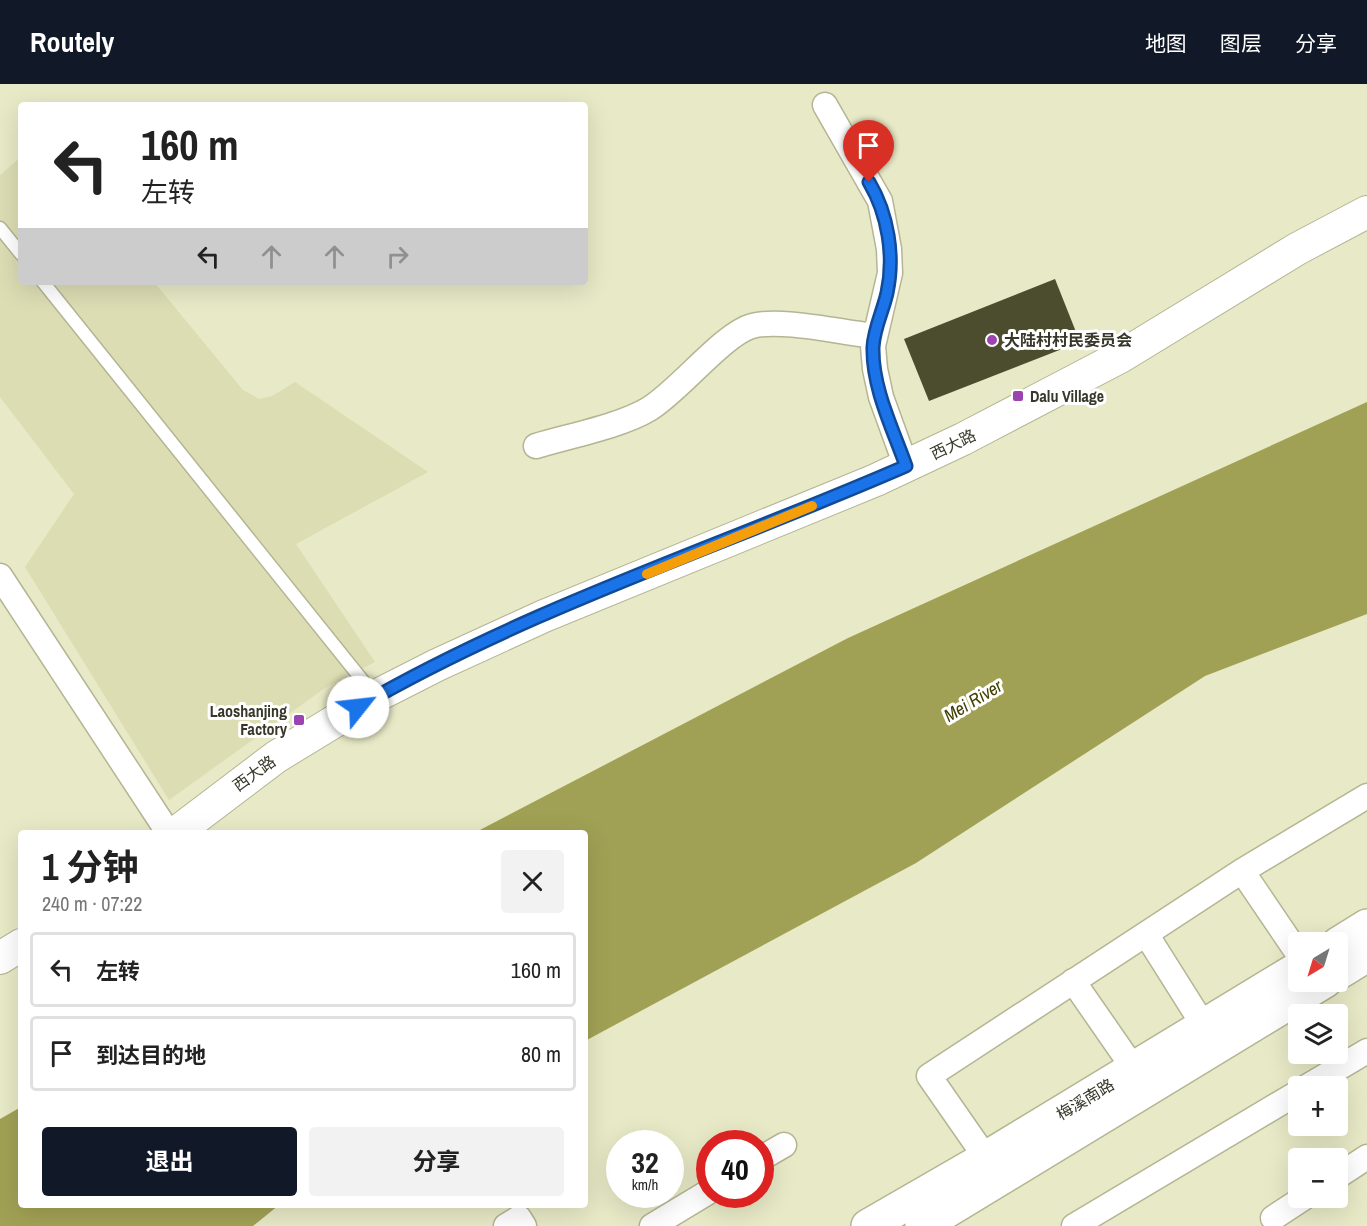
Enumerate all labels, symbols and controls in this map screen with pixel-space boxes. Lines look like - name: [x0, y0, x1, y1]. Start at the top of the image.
- text: Routely: [30, 23, 114, 61]
- text: 地图: [1145, 29, 1187, 58]
- text: 图层: [1220, 29, 1262, 58]
- text: 分享: [1295, 29, 1337, 58]
- text: 160 m: [141, 117, 239, 173]
- pin: [843, 120, 894, 182]
- icon: left: [42, 126, 120, 204]
- icon: arrive: [852, 129, 885, 162]
- text: 左转: [141, 174, 195, 210]
- icon: left: [192, 240, 225, 273]
- icon: ahead: [255, 240, 288, 273]
- icon: ahead: [318, 240, 351, 273]
- icon: right: [381, 240, 414, 273]
- place label: 大陆村村民委员会: [1004, 329, 1132, 351]
- marker: 大陆村村民委员会: [985, 333, 999, 347]
- place label: Dalu Village: [1030, 385, 1104, 407]
- marker: Dalu Village: [1011, 389, 1025, 403]
- street label: 西大路: [927, 424, 979, 464]
- water label: Mei River: [939, 673, 1008, 728]
- position arrow: [326, 675, 390, 739]
- place label: Laoshanjing Factory: [210, 700, 288, 740]
- marker: Laoshanjing Factory: [292, 713, 306, 727]
- street label: 西大路: [228, 750, 280, 796]
- text: 1 分钟: [42, 843, 139, 891]
- button: close: [501, 850, 564, 913]
- text: 240 m · 07:22: [42, 890, 142, 917]
- north arrow: [1288, 932, 1348, 992]
- map controls: [1288, 932, 1348, 1208]
- icon: left: [45, 953, 78, 986]
- text: 160 m: [511, 955, 561, 985]
- text: 左转: [96, 956, 140, 986]
- button: layers: [1288, 1004, 1348, 1064]
- icon: arrive: [45, 1037, 78, 1070]
- text: 80 m: [521, 1039, 561, 1069]
- text: 到达目的地: [96, 1040, 206, 1070]
- street label: 梅溪南路: [1052, 1073, 1118, 1125]
- button: +: [1288, 1076, 1348, 1136]
- button: 退出: [42, 1127, 297, 1196]
- button: 分享: [309, 1127, 564, 1196]
- speed limit sign: 40: [696, 1130, 774, 1208]
- text: 32: [631, 1142, 659, 1182]
- button: −: [1288, 1148, 1348, 1208]
- text: km/h: [632, 1174, 658, 1195]

